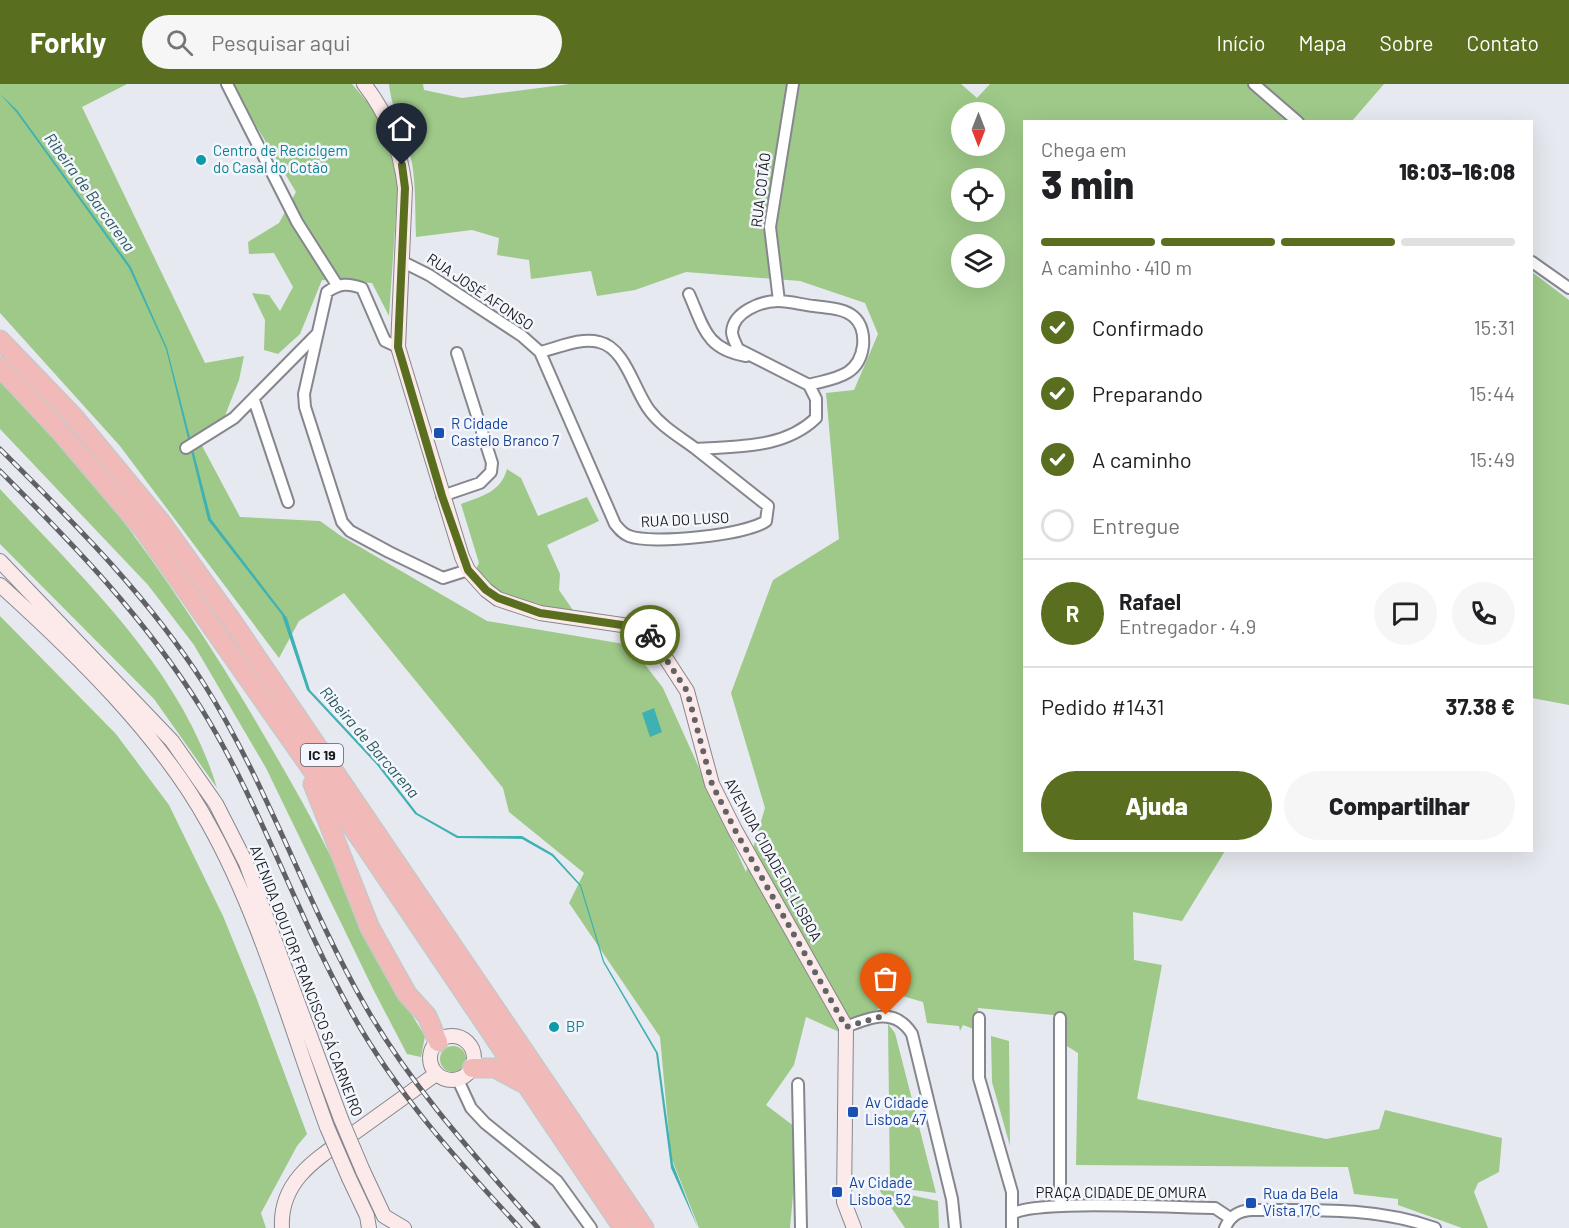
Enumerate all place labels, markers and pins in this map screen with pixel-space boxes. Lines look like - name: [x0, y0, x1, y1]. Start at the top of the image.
- pin: [376, 103, 427, 165]
- place label: Centro de Reciclgem do Casal do Cotão: [213, 141, 348, 176]
- marker: Centro de Reciclgem do Casal do Cotão: [194, 153, 208, 167]
- place label: R Cidade Castelo Branco 7: [451, 414, 559, 449]
- marker: R Cidade Castelo Branco 7: [432, 426, 446, 440]
- pin: [860, 953, 911, 1015]
- place label: BP: [566, 1017, 584, 1035]
- marker: BP: [547, 1020, 561, 1034]
- place label: Av Cidade Lisboa 47: [865, 1093, 929, 1128]
- marker: Av Cidade Lisboa 47: [846, 1105, 860, 1119]
- place label: Av Cidade Lisboa 52: [849, 1173, 913, 1208]
- place label: Rua da Bela Vista 17C: [1263, 1184, 1338, 1219]
- marker: Av Cidade Lisboa 52: [830, 1185, 844, 1199]
- marker: Rua da Bela Vista 17C: [1244, 1196, 1258, 1210]

